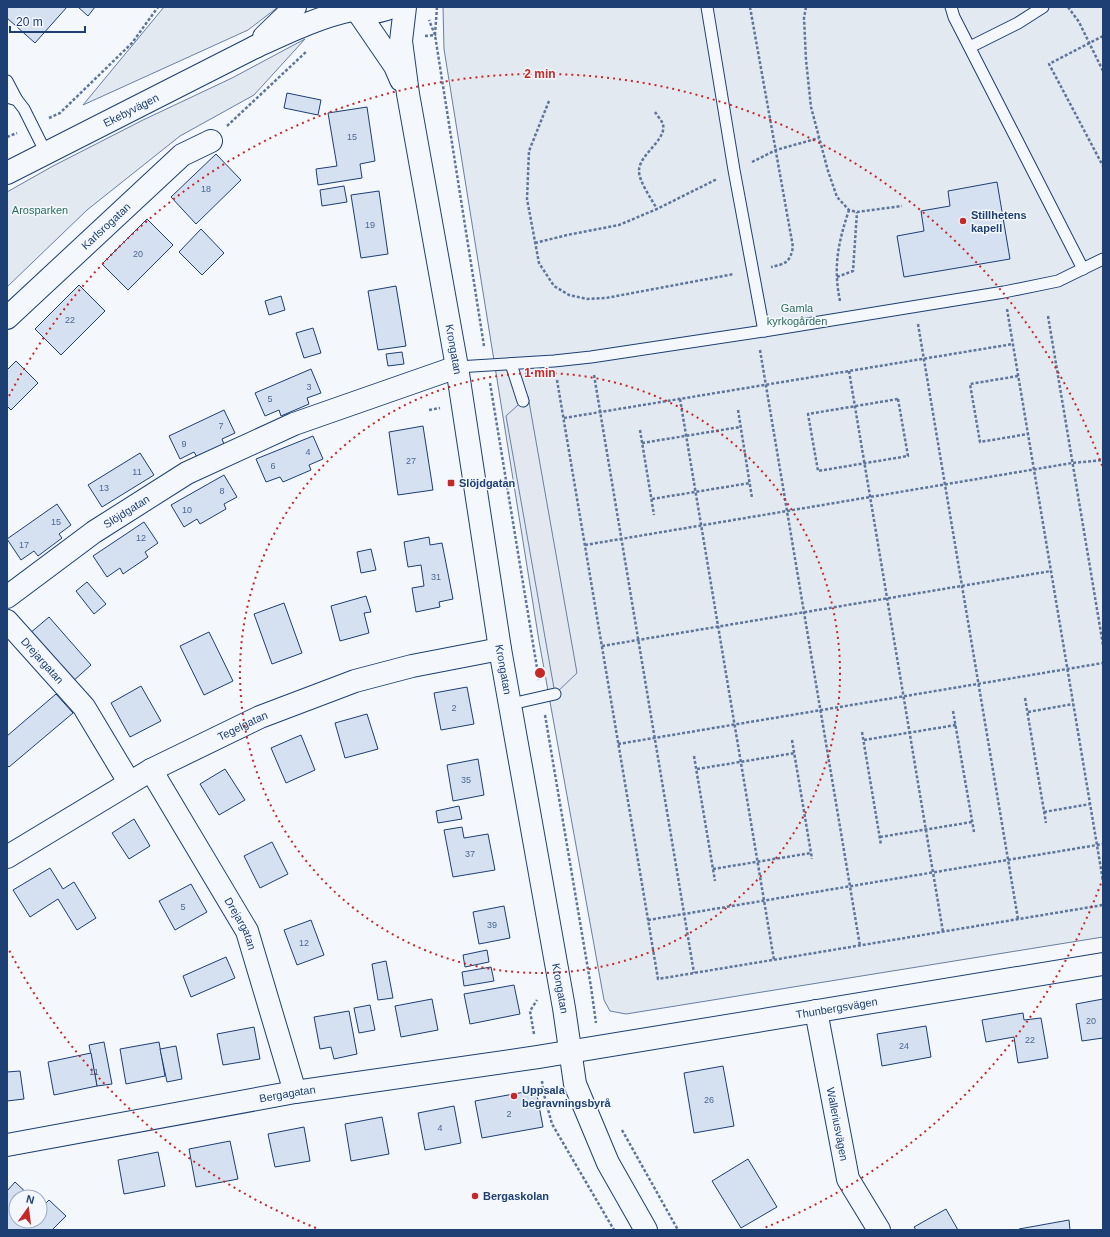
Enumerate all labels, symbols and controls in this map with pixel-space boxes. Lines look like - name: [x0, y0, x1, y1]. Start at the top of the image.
- scale bar: [10, 8, 85, 34]
- text: 20 m: [16, 15, 43, 29]
- text: 2 min: [524, 67, 556, 81]
- street label: Ekebyvägen: [101, 91, 161, 129]
- house number: 15: [347, 132, 357, 142]
- house number: 18: [201, 184, 211, 194]
- street label: Karlsrogatan: [79, 200, 133, 252]
- park label: Arosparken: [12, 204, 68, 216]
- place label: Stillhetens kapell: [971, 209, 1027, 234]
- marker: Stillhetens kapell: [958, 216, 968, 226]
- house number: 19: [365, 220, 375, 230]
- house number: 20: [133, 249, 143, 259]
- park label: Gamla kyrkogården: [767, 302, 827, 327]
- house number: 22: [65, 315, 75, 325]
- street label: Krongatan: [443, 323, 464, 375]
- text: 1 min: [524, 366, 556, 380]
- house number: 3: [306, 382, 312, 392]
- house number: 5: [267, 394, 273, 404]
- house number: 7: [218, 421, 224, 431]
- house number: 9: [181, 439, 187, 449]
- house number: 4: [305, 447, 311, 457]
- house number: 27: [406, 456, 416, 466]
- house number: 6: [270, 461, 276, 471]
- house number: 11: [132, 467, 142, 477]
- place label: Slöjdgatan: [459, 477, 516, 489]
- marker: Slöjdgatan: [446, 478, 456, 488]
- house number: 13: [99, 483, 109, 493]
- house number: 8: [219, 486, 225, 496]
- street label: Slöjdgatan: [101, 492, 152, 530]
- house number: 10: [182, 505, 192, 515]
- house number: 15: [51, 517, 61, 527]
- house number: 12: [136, 533, 146, 543]
- house number: 17: [19, 540, 29, 550]
- house number: 31: [431, 572, 441, 582]
- street label: Drejargatan: [19, 635, 66, 686]
- street label: Krongatan: [493, 643, 514, 695]
- centre of rings: [533, 666, 547, 680]
- house number: 2: [451, 703, 457, 713]
- street label: Tegelgatan: [216, 709, 269, 743]
- house number: 35: [461, 775, 471, 785]
- house number: 37: [465, 849, 475, 859]
- street label: Drejargatan: [222, 895, 258, 951]
- house number: 5: [180, 902, 186, 912]
- house number: 39: [487, 920, 497, 930]
- house number: 12: [299, 938, 309, 948]
- street label: Krongatan: [550, 962, 571, 1014]
- street label: Thunbergsvägen: [795, 995, 878, 1020]
- house number: 20: [1086, 1016, 1096, 1026]
- house number: 22: [1025, 1035, 1035, 1045]
- house number: 24: [899, 1041, 909, 1051]
- house number: 11: [89, 1067, 99, 1077]
- street label: Bergagatan: [258, 1083, 316, 1104]
- place label: Uppsala begravningsbyrå: [522, 1084, 612, 1109]
- street label: Walleriusvägen: [825, 1086, 850, 1162]
- marker: Uppsala begravningsbyrå: [509, 1091, 519, 1101]
- house number: 26: [704, 1095, 714, 1105]
- house number: 2: [506, 1109, 512, 1119]
- house number: 4: [437, 1123, 443, 1133]
- north arrow: [8, 1189, 48, 1229]
- place label: Bergaskolan: [483, 1190, 549, 1202]
- marker: Bergaskolan: [470, 1191, 480, 1201]
- text: N: [25, 1193, 36, 1206]

